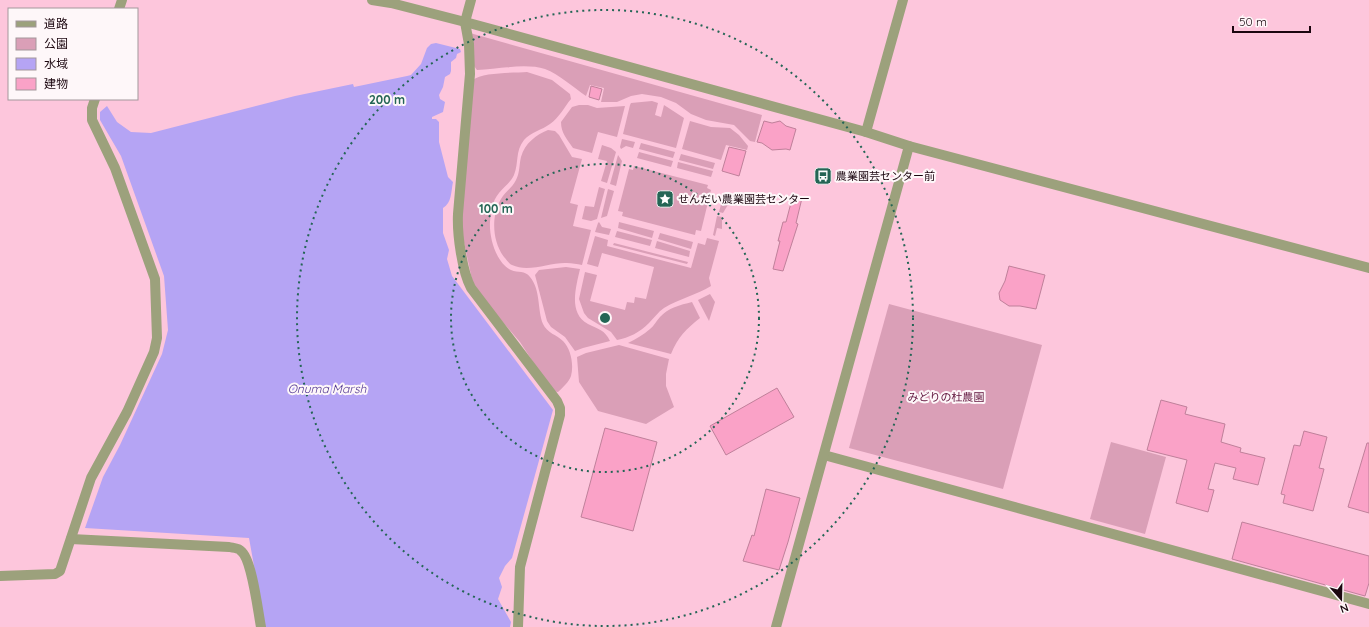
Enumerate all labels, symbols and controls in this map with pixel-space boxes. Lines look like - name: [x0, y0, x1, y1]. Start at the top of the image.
- legend: [8, 8, 138, 100]
- scale bar: [1233, 8, 1310, 34]
- text: 50 m: [1239, 14, 1267, 29]
- text: 道路: [44, 16, 68, 31]
- text: 公園: [44, 36, 68, 51]
- text: 水域: [44, 56, 68, 71]
- text: 建物: [44, 76, 68, 91]
- text: 200 m: [369, 92, 405, 107]
- bus stop icon: 農業園芸センター前: [813, 166, 833, 186]
- place label: 農業園芸センター前: [836, 169, 935, 183]
- place icon: せんだい農業園芸センター: [655, 189, 675, 209]
- place label: せんだい農業園芸センター: [678, 192, 810, 206]
- text: 100 m: [479, 201, 513, 216]
- centre of rings: [598, 311, 612, 325]
- water label: Onuma Marsh: [288, 381, 367, 396]
- park label: みどりの杜農園: [908, 390, 985, 404]
- north arrow: [1321, 579, 1361, 619]
- text: N: [1338, 600, 1351, 616]

